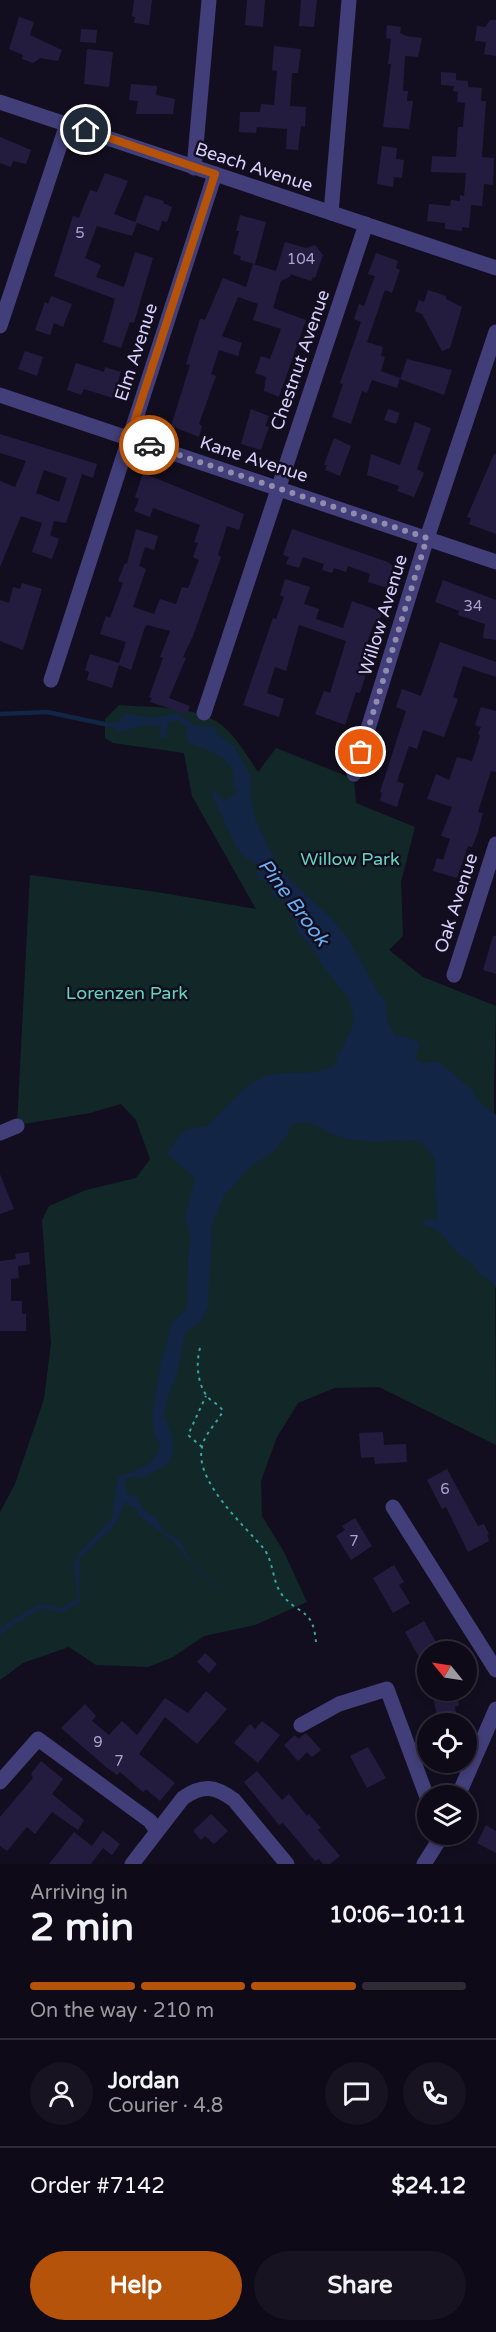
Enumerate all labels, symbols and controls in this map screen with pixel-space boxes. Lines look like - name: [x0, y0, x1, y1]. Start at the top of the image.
- pin: [60, 104, 111, 155]
- icon: home: [69, 113, 102, 146]
- street label: Beach Avenue: [192, 138, 316, 196]
- house number: 5: [75, 224, 85, 242]
- house number: 104: [287, 250, 315, 268]
- street label: Chestnut Avenue: [266, 287, 334, 433]
- street label: Elm Avenue: [110, 300, 162, 404]
- courier: [119, 415, 179, 475]
- icon: car: [133, 429, 166, 462]
- street label: Kane Avenue: [197, 431, 311, 487]
- street label: Willow Avenue: [354, 552, 412, 678]
- house number: 34: [464, 597, 482, 615]
- pin: [335, 726, 386, 777]
- icon: bag: [344, 735, 377, 768]
- park label: Willow Park: [300, 848, 400, 870]
- street label: Oak Avenue: [430, 850, 482, 956]
- water label: Pine Brook: [253, 854, 335, 953]
- park label: Lorenzen Park: [66, 982, 188, 1004]
- house number: 6: [440, 1480, 450, 1498]
- house number: 7: [349, 1532, 359, 1550]
- north arrow: [417, 1641, 477, 1701]
- map controls: [417, 1641, 477, 1845]
- button: locate: [417, 1713, 477, 1773]
- house number: 9: [93, 1733, 103, 1751]
- house number: 7: [114, 1752, 124, 1770]
- button: layers: [417, 1785, 477, 1845]
- text: Arriving in: [30, 1881, 128, 1905]
- text: 10:06–10:11: [329, 1902, 466, 1928]
- text: 2 min: [30, 1904, 134, 1951]
- text: On the way · 210 m: [30, 1999, 214, 2023]
- button: person: [30, 2062, 93, 2125]
- button: chat: [325, 2062, 388, 2125]
- button: phone: [403, 2062, 466, 2125]
- text: Jordan: [108, 2068, 179, 2094]
- text: Courier · 4.8: [108, 2094, 223, 2118]
- text: Order #7142: [30, 2173, 165, 2199]
- text: $24.12: [391, 2173, 466, 2199]
- button: Help: [30, 2251, 242, 2320]
- button: Share: [254, 2251, 466, 2320]

